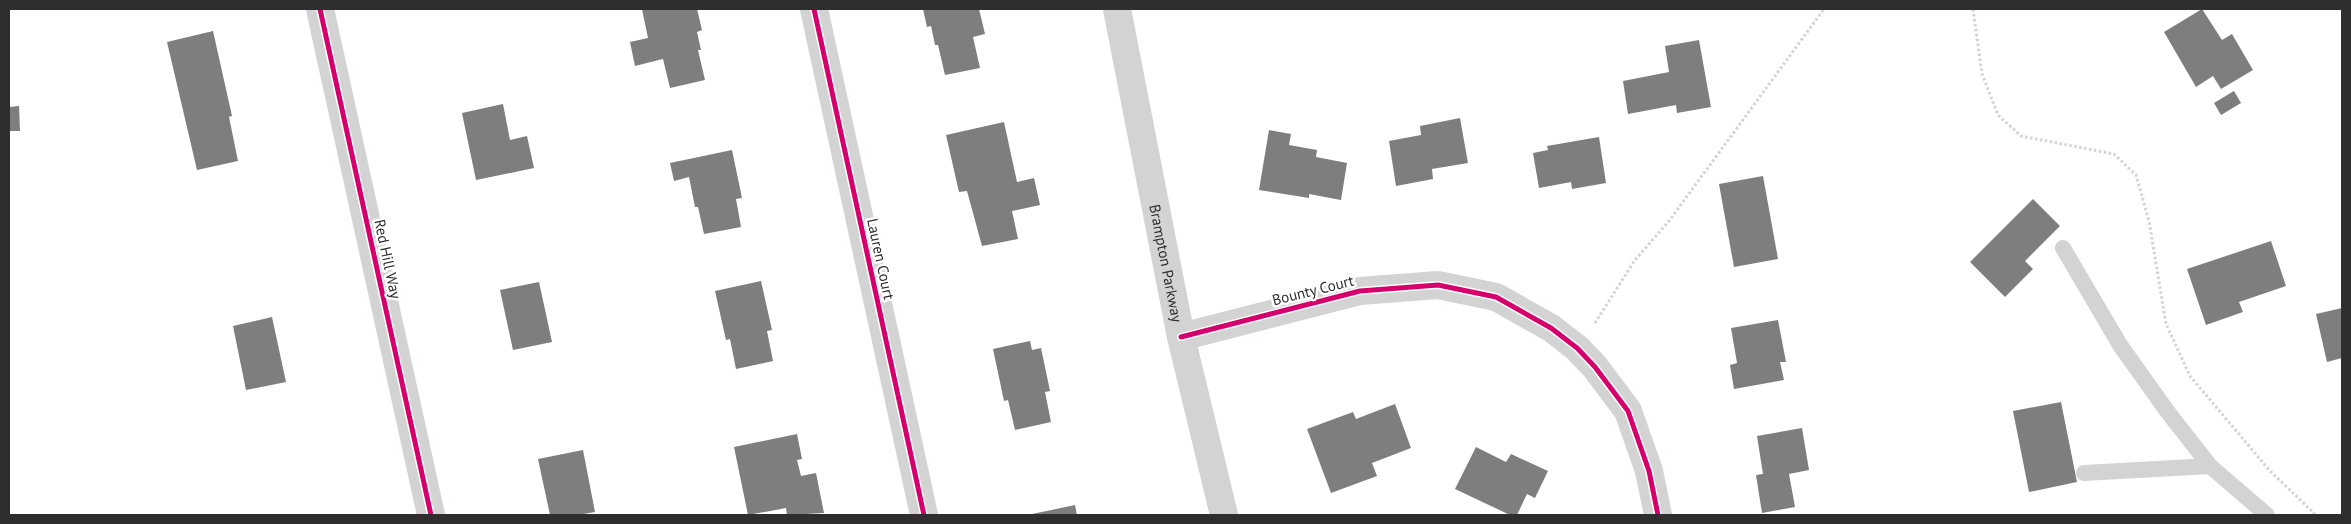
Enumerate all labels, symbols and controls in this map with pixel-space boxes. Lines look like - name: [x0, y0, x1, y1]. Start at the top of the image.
- street label: Brampton Parkway: [1146, 203, 1187, 324]
- street label: Lauren Court: [863, 217, 899, 301]
- street label: Red Hill Way: [370, 218, 406, 300]
- street label: Bounty Court: [1270, 271, 1356, 309]

